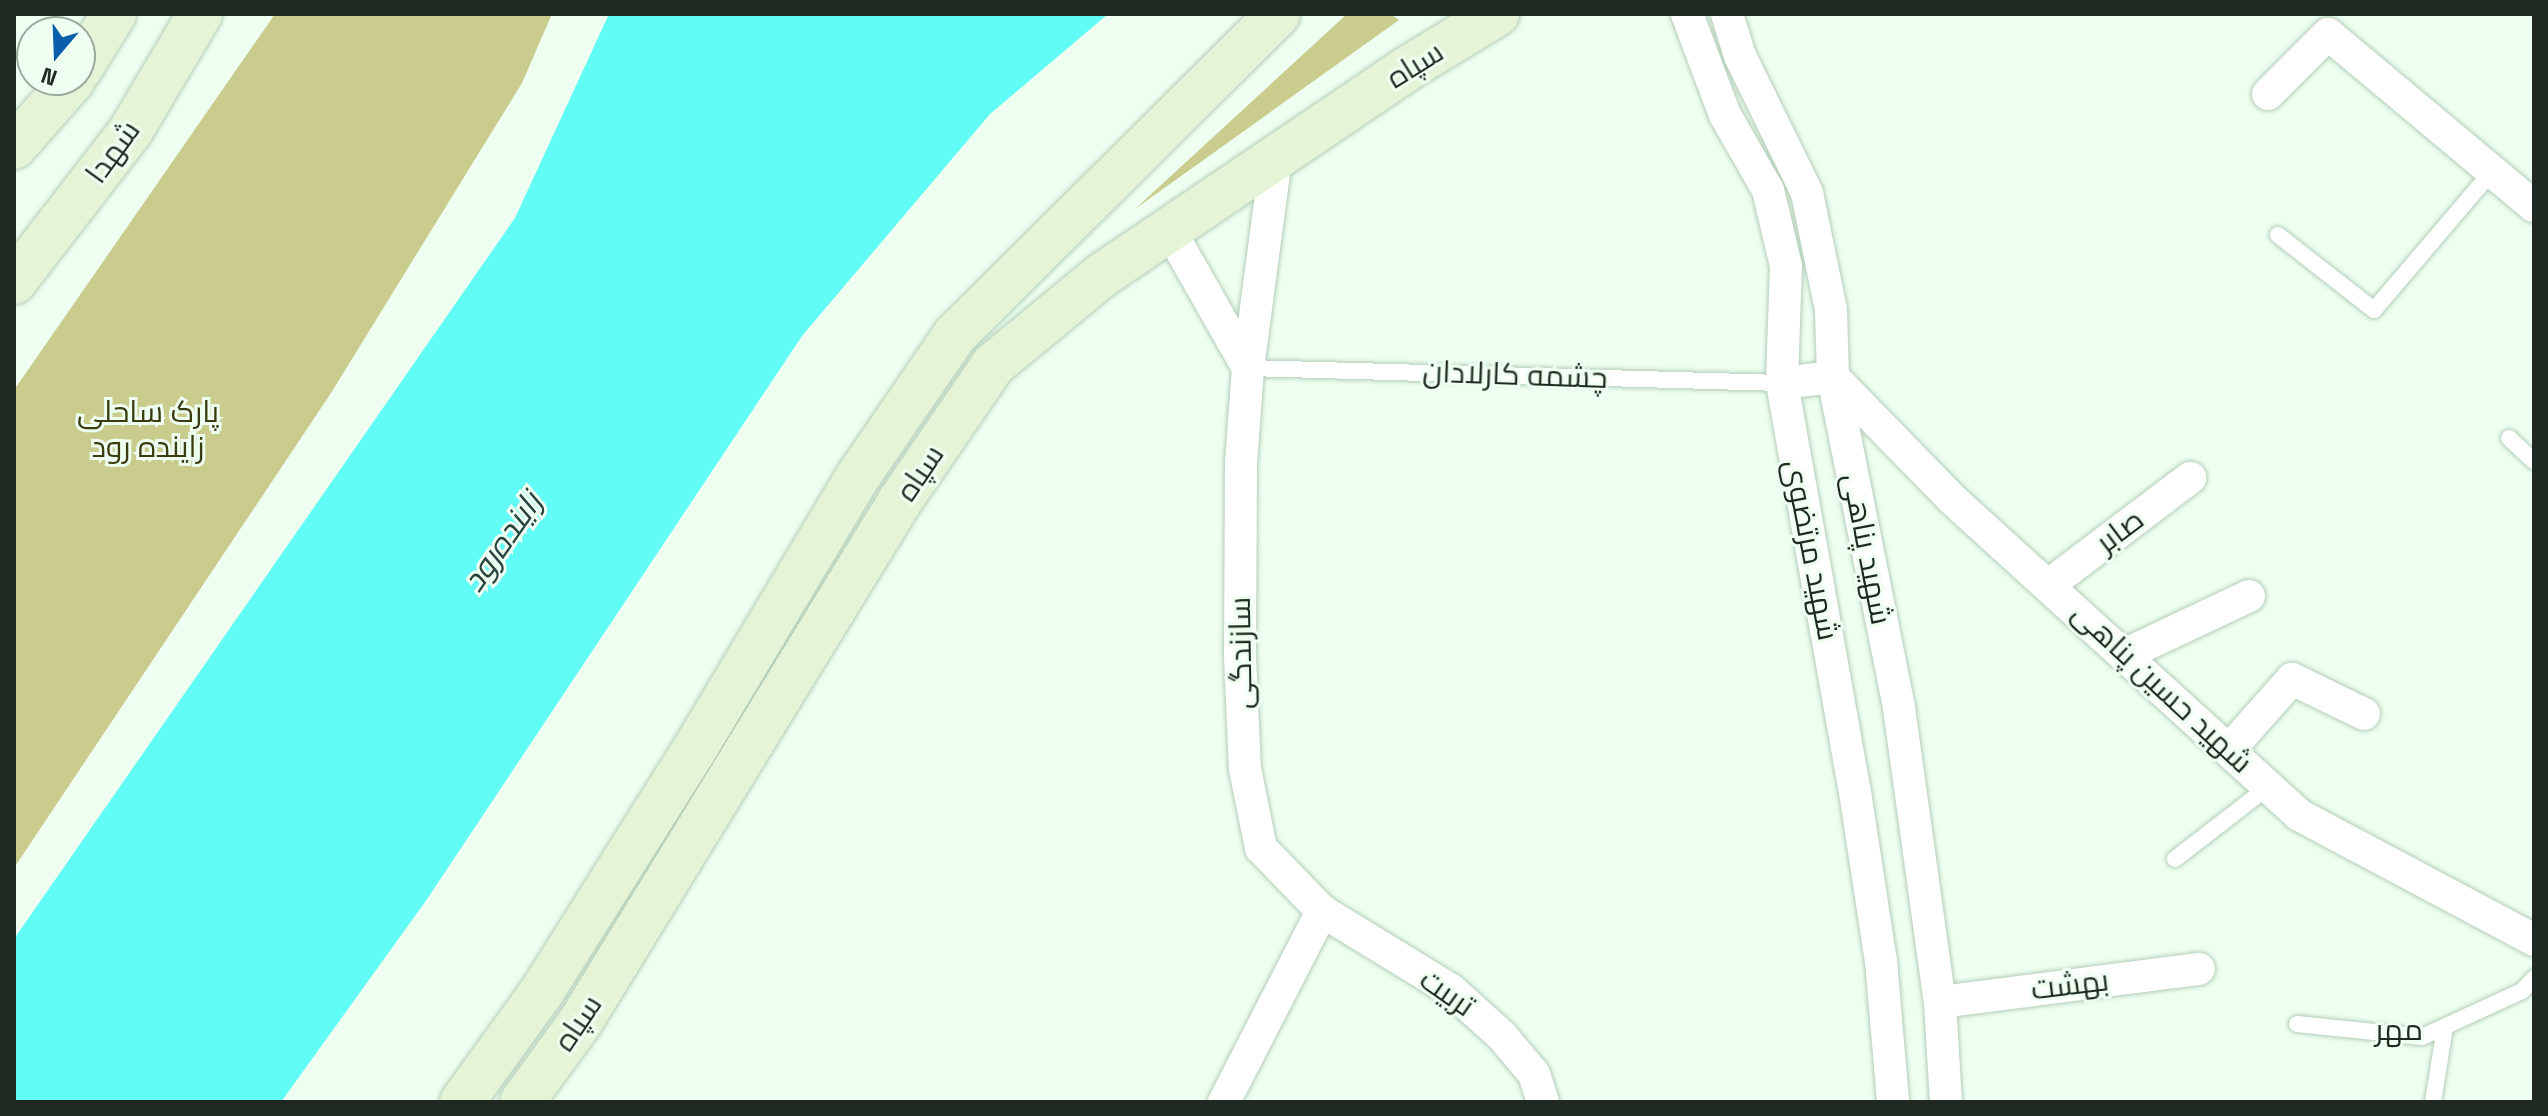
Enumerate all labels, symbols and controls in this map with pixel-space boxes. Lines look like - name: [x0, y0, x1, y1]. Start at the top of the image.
- north arrow: [16, 16, 96, 96]
- street label: سپاه: [1380, 34, 1450, 96]
- text: N: [37, 61, 60, 92]
- street label: شهدا: [78, 114, 148, 190]
- street label: چشمه کارلادان: [1422, 354, 1608, 396]
- park label: پارک ساحلی زاینده رود: [77, 394, 219, 464]
- street label: سپاه: [888, 438, 952, 508]
- street label: شهيد مرتضوی: [1776, 457, 1846, 643]
- street label: شهید پناهی: [1835, 470, 1899, 628]
- water label: زاینده‌رود: [454, 485, 550, 599]
- street label: صابر: [2089, 501, 2151, 561]
- street label: شهید حسین پناهی: [2064, 595, 2260, 781]
- street label: سازندگی: [1222, 597, 1260, 709]
- street label: تربیت: [1413, 962, 1481, 1024]
- street label: بهشت: [2029, 962, 2111, 1008]
- street label: سپاه: [546, 988, 610, 1058]
- street label: مهر: [2375, 1012, 2423, 1048]

